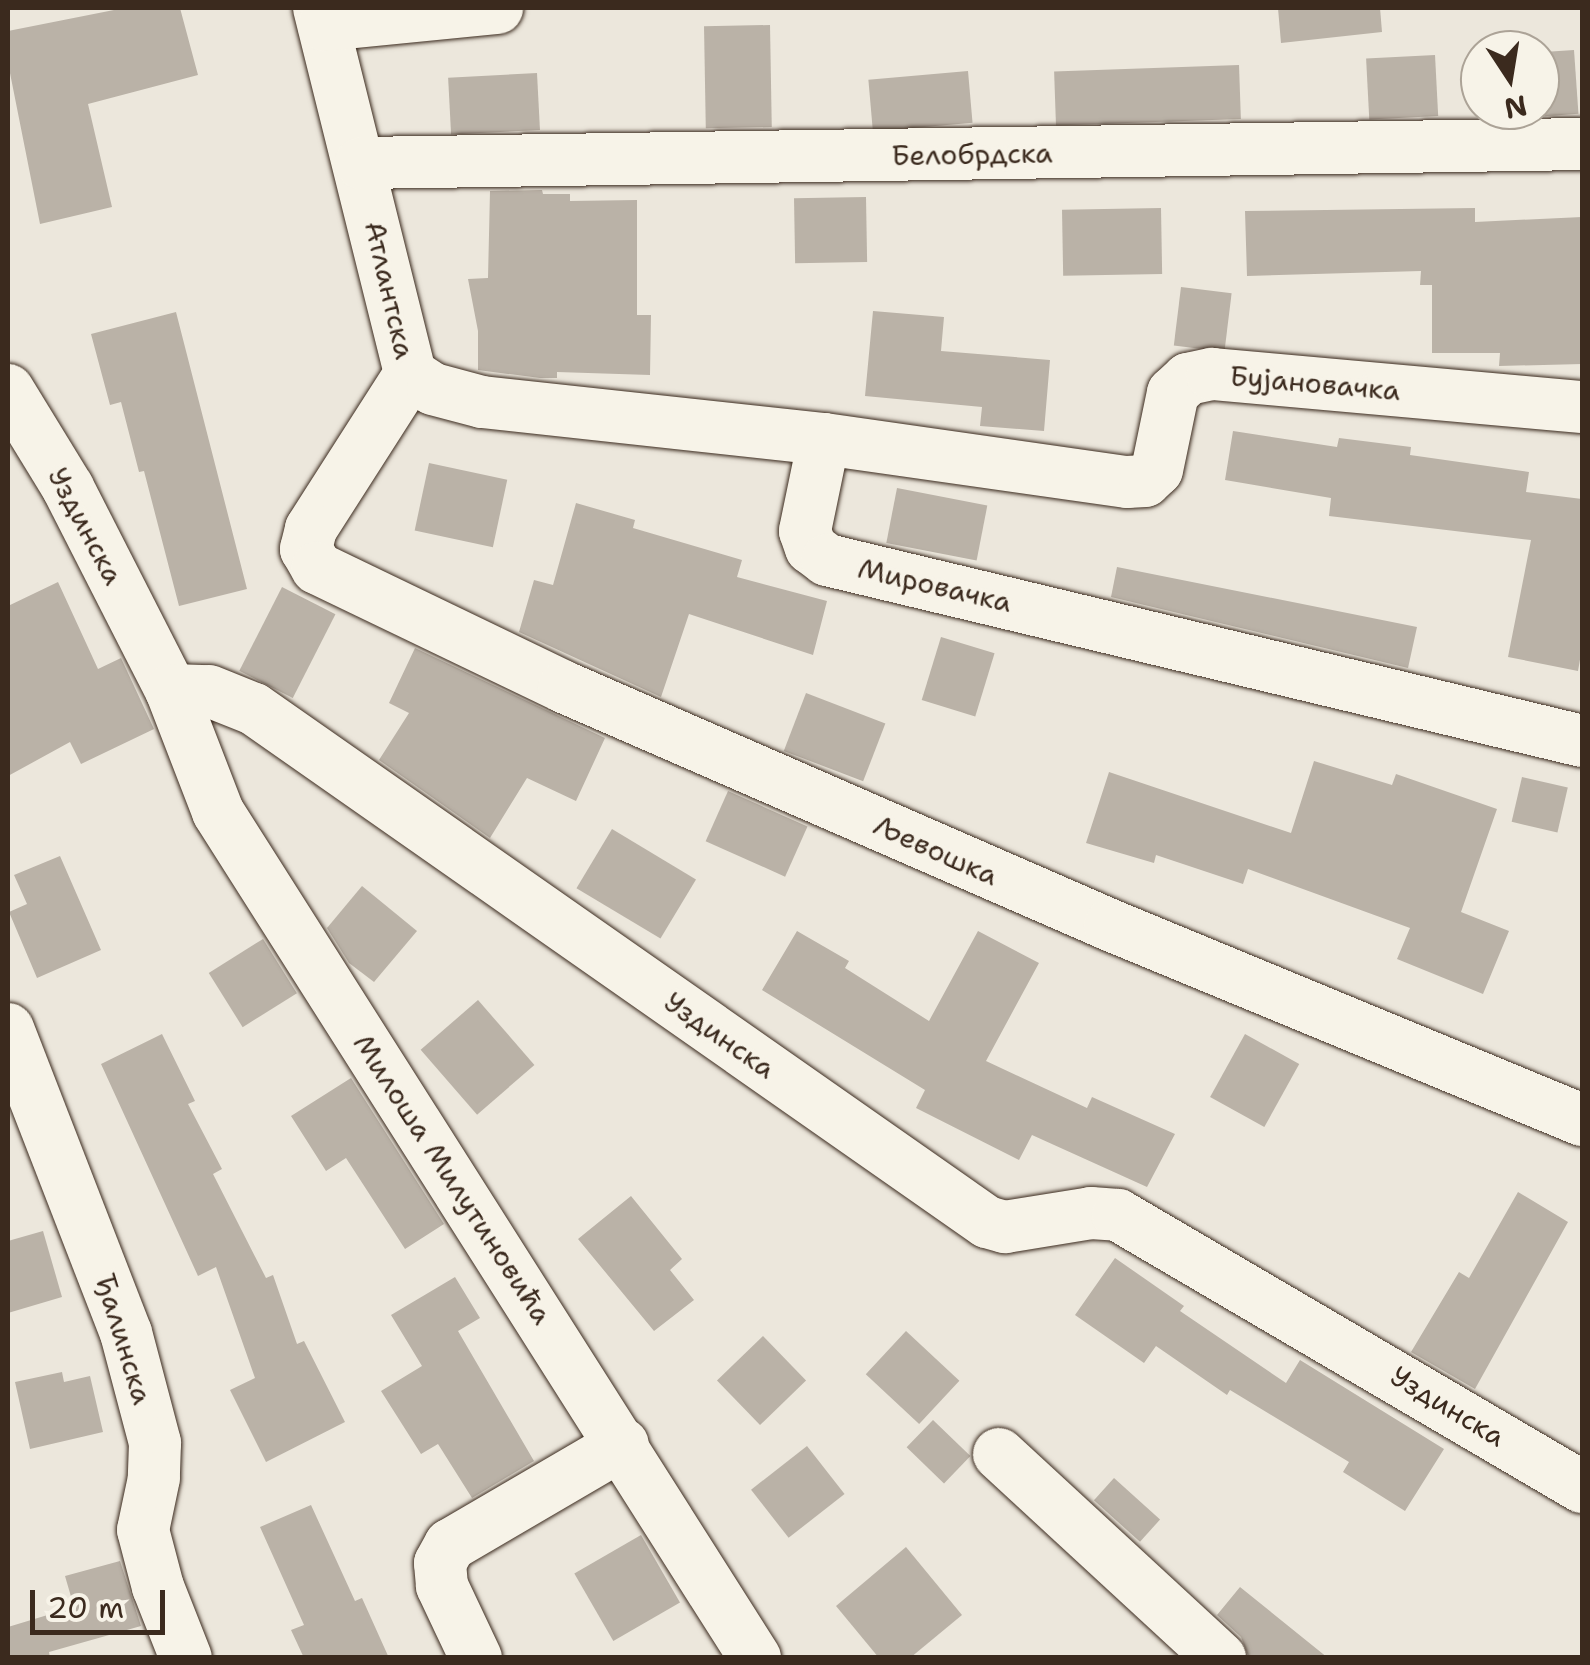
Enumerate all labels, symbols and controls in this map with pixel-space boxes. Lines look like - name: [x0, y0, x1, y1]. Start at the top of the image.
- north arrow: [1460, 30, 1560, 130]
- text: N: [1501, 86, 1531, 128]
- street label: Белобрдска: [891, 136, 1053, 172]
- street label: Атлантска: [358, 218, 422, 362]
- street label: Бујановачка: [1228, 359, 1402, 407]
- street label: Уздинска: [41, 462, 131, 590]
- street label: Мировачка: [855, 551, 1015, 619]
- street label: Љевошка: [869, 808, 1003, 892]
- street label: Уздинска: [658, 985, 782, 1085]
- street label: Милоша Милутиновића: [347, 1028, 559, 1330]
- street label: Ђалинска: [88, 1270, 160, 1408]
- street label: Уздинска: [1385, 1359, 1511, 1453]
- scale bar: [35, 1570, 170, 1632]
- text: 20 m: [47, 1587, 124, 1628]

